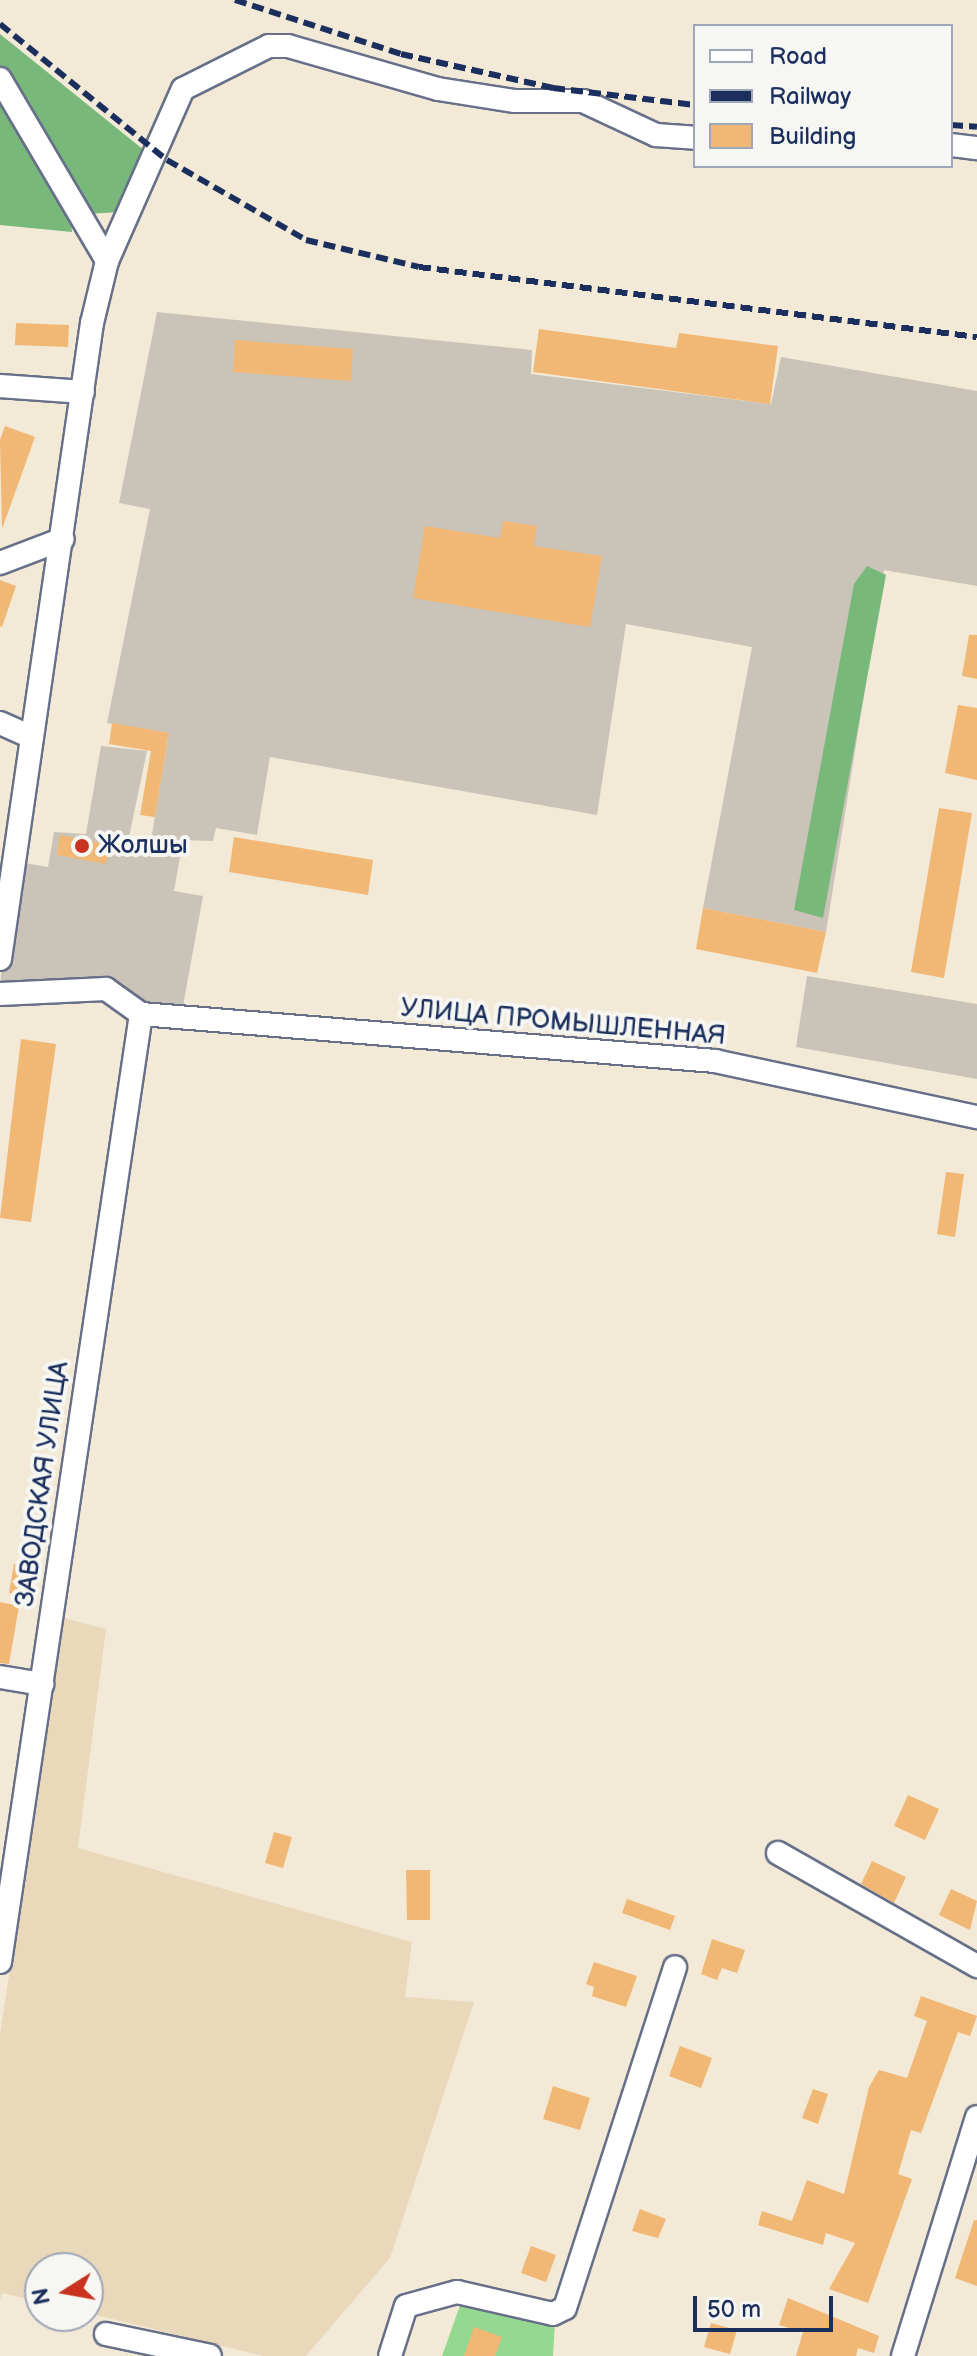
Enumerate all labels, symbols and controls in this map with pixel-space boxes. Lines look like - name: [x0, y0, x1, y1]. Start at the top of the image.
- legend: [693, 24, 953, 168]
- text: Road: [769, 42, 827, 71]
- text: Railway: [769, 82, 851, 111]
- text: Building: [769, 122, 856, 151]
- place label: Жолшы: [98, 830, 188, 862]
- marker: Жолшы: [73, 837, 91, 855]
- street label: УЛИЦА ПРОМЫШЛЕННАЯ: [399, 993, 727, 1053]
- street label: ЗАВОДСКАЯ УЛИЦА: [10, 1359, 76, 1609]
- north arrow: [24, 2252, 104, 2332]
- scale bar: [697, 2280, 837, 2330]
- text: N: [27, 2286, 57, 2307]
- text: 50 m: [707, 2295, 761, 2324]

